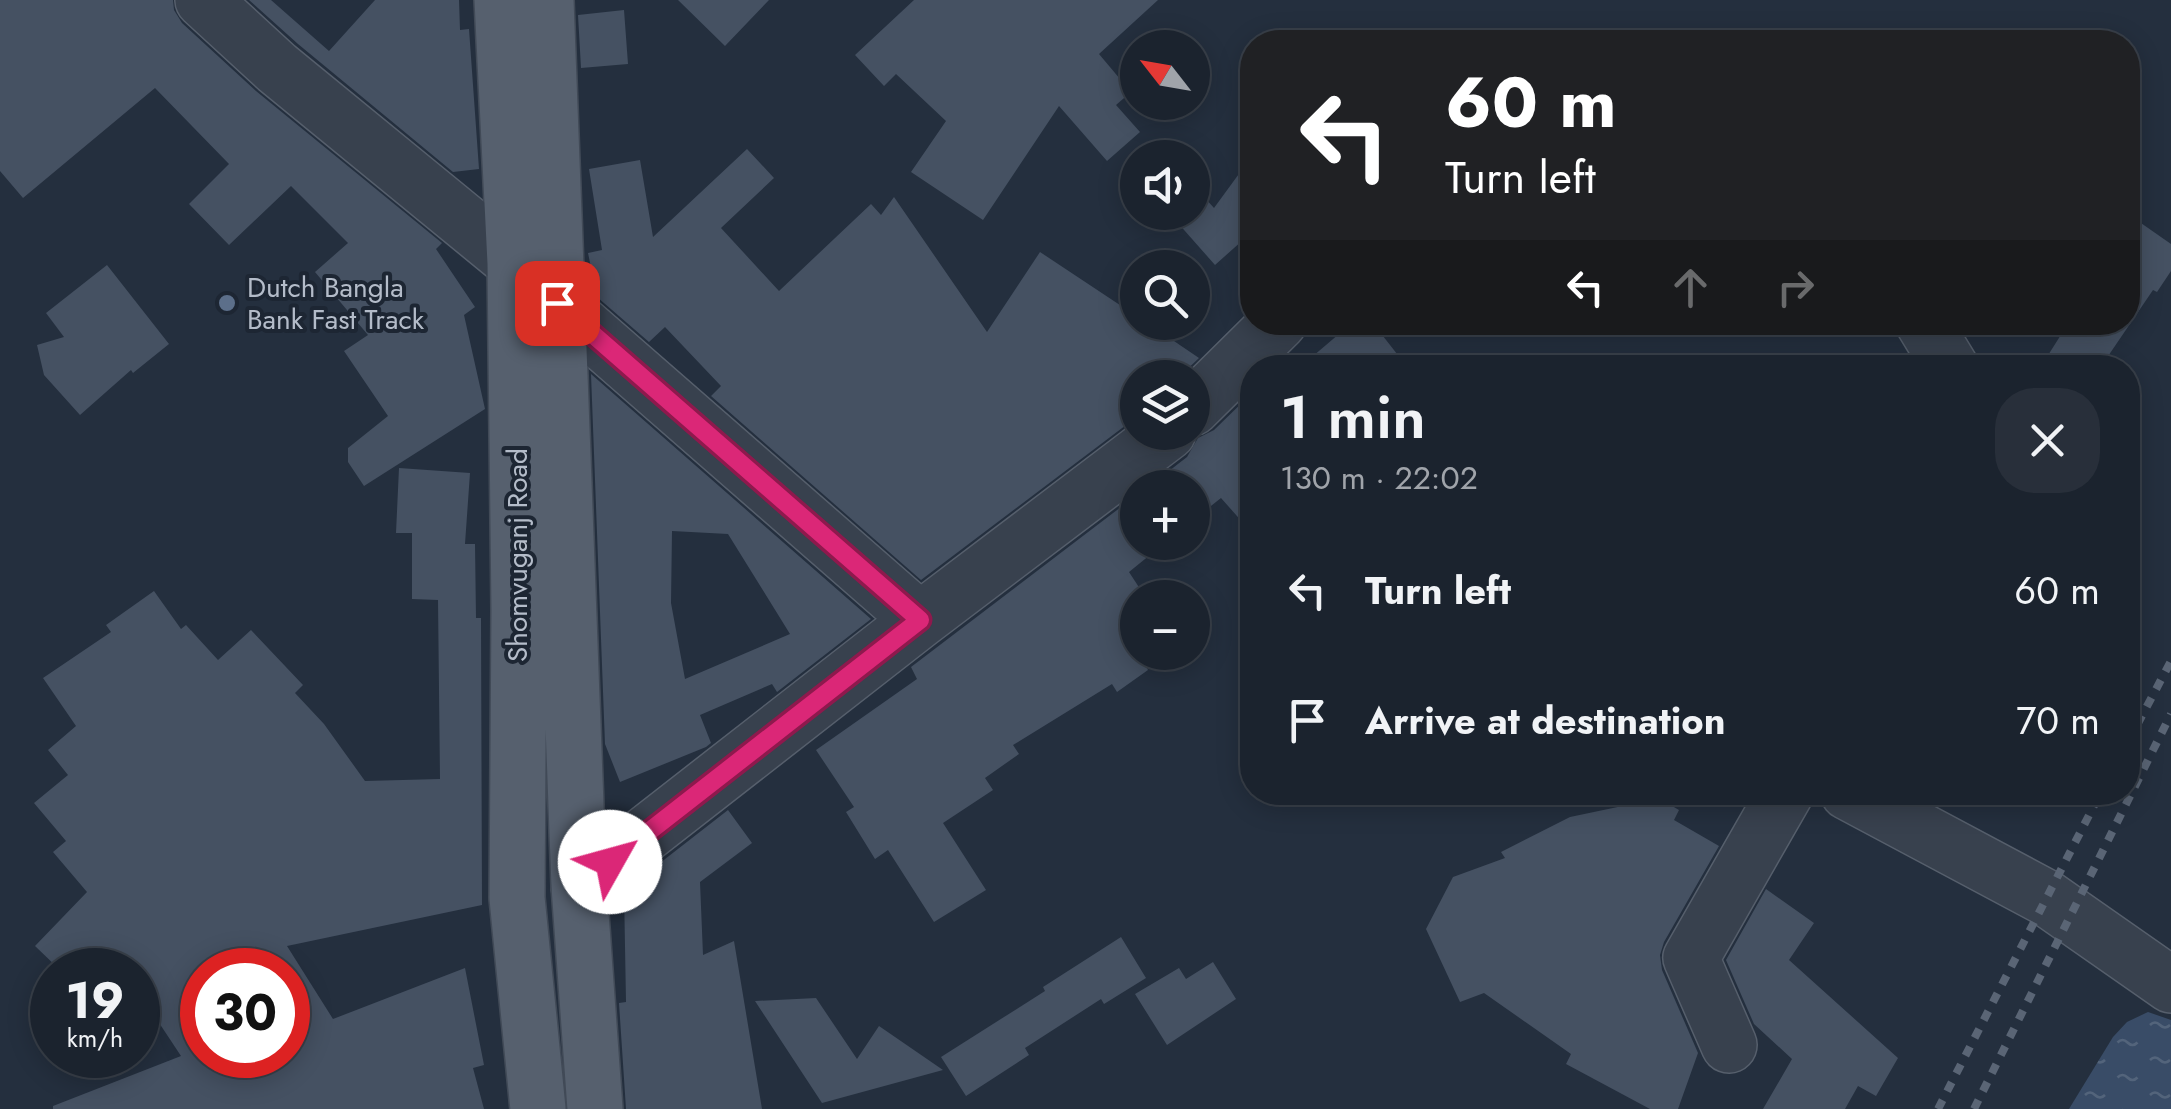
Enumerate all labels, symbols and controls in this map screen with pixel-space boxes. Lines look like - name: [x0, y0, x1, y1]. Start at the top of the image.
- north arrow: [1120, 30, 1210, 120]
- map controls: [1120, 30, 1210, 670]
- text: 60 m: [1445, 52, 1617, 153]
- icon: left: [1280, 70, 1410, 200]
- button: sound: [1120, 140, 1210, 230]
- text: Turn left: [1445, 145, 1596, 210]
- button: search: [1120, 250, 1210, 340]
- icon: left: [1558, 260, 1613, 315]
- icon: ahead: [1663, 260, 1718, 315]
- icon: right: [1768, 260, 1823, 315]
- pin: [515, 261, 600, 346]
- place label: Dutch Bangla Bank Fast Track: [247, 267, 425, 340]
- icon: arrive: [530, 276, 585, 331]
- marker: Dutch Bangla Bank Fast Track: [216, 292, 238, 314]
- button: layers: [1120, 360, 1210, 450]
- text: 1 min: [1280, 374, 1426, 461]
- button: close: [1995, 388, 2100, 493]
- street label: Shomvuganj Road: [497, 448, 538, 662]
- text: 130 m · 22:02: [1280, 455, 1478, 501]
- button: +: [1120, 470, 1210, 560]
- icon: left: [1280, 563, 1335, 618]
- text: Turn left: [1365, 563, 1511, 618]
- text: 60 m: [2014, 563, 2100, 618]
- button: −: [1120, 580, 1210, 670]
- icon: arrive: [1280, 693, 1335, 748]
- text: Arrive at destination: [1365, 693, 1726, 748]
- text: 70 m: [2016, 693, 2100, 748]
- position arrow: [558, 810, 662, 914]
- speed limit sign: 30: [180, 948, 310, 1078]
- text: 19: [66, 964, 124, 1037]
- text: km/h: [67, 1020, 123, 1056]

